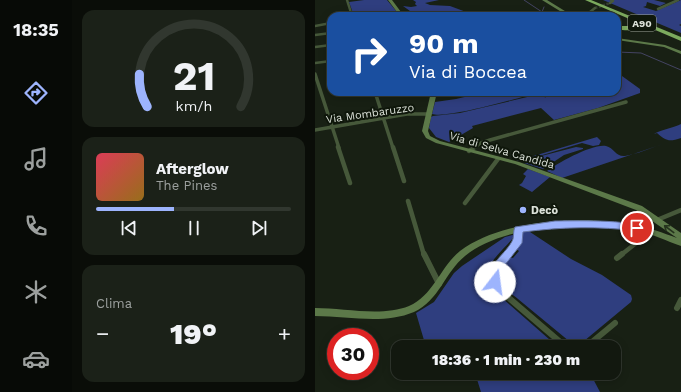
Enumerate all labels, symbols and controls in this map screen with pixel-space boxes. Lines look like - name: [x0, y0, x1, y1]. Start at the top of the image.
- road number: A90: [628, 15, 656, 31]
- text: 18:35: [13, 19, 59, 40]
- text: 90 m: [409, 27, 479, 60]
- icon: right: [343, 28, 395, 80]
- text: 21: [172, 50, 215, 99]
- text: Via di Boccea: [409, 61, 527, 82]
- icon: directions: [22, 79, 50, 107]
- text: km/h: [175, 97, 212, 113]
- street label: Via Mombaruzzo: [325, 101, 415, 126]
- street label: Via di Selva Candida: [448, 129, 556, 172]
- icon: music: [22, 145, 50, 173]
- text: Afterglow: [156, 160, 229, 178]
- text: The Pines: [156, 178, 217, 193]
- place label: Decò: [531, 204, 559, 217]
- marker: Decò: [518, 205, 528, 215]
- pin: [620, 211, 654, 245]
- icon: phone: [22, 212, 50, 240]
- icon: previous: [118, 217, 140, 239]
- icon: pause: [183, 217, 205, 239]
- icon: next: [248, 217, 270, 239]
- icon: arrive: [626, 217, 648, 239]
- one-way arrow: [664, 224, 675, 233]
- position arrow: [474, 261, 516, 303]
- icon: climate: [22, 278, 50, 306]
- text: Clima: [96, 296, 132, 311]
- text: 19°: [170, 316, 217, 351]
- text: −: [96, 321, 109, 346]
- text: +: [278, 321, 291, 346]
- speed limit sign: 30: [327, 328, 379, 380]
- icon: car: [22, 345, 50, 373]
- text: 18:36 · 1 min · 230 m: [432, 351, 580, 369]

